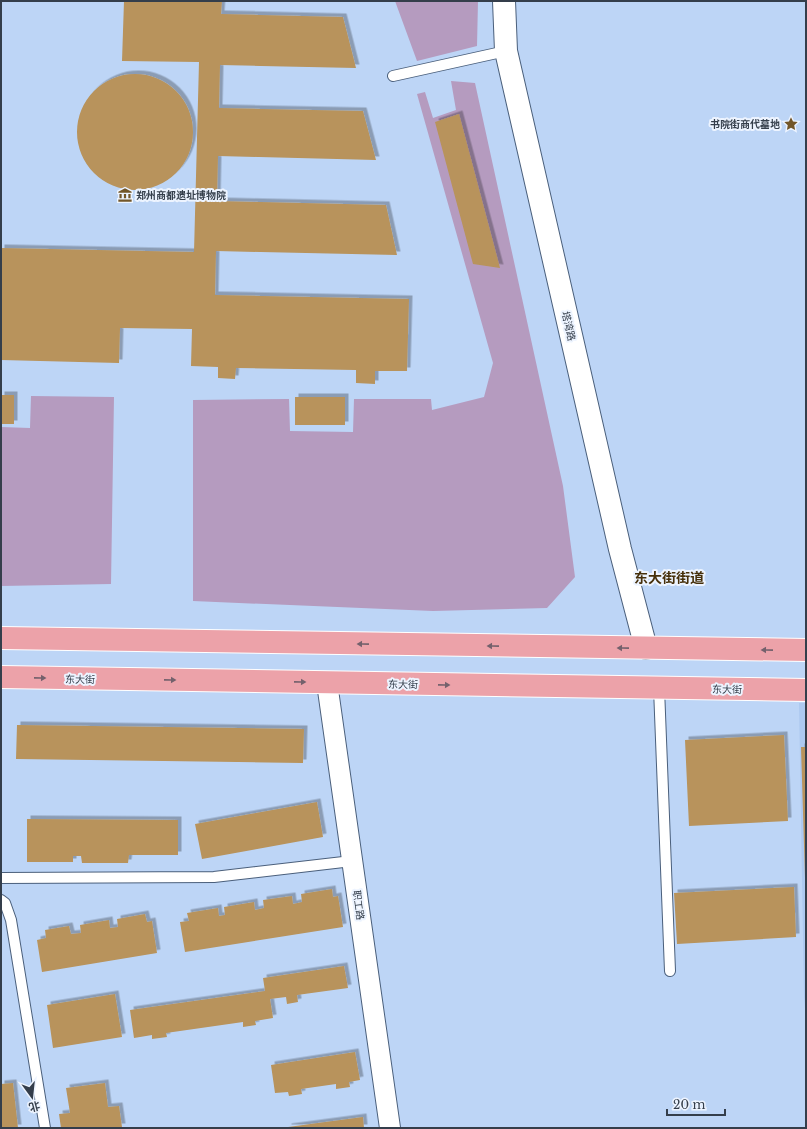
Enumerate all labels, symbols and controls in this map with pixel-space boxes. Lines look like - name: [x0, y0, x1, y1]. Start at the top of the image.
- place icon: 书院街商代墓地: [783, 116, 799, 132]
- place label: 书院街商代墓地: [710, 118, 780, 131]
- museum icon: 郑州商都遗址博物院: [117, 187, 133, 203]
- place label: 郑州商都遗址博物院: [136, 189, 226, 202]
- street label: 塔湾路: [559, 310, 578, 342]
- district label: 东大街街道: [634, 569, 704, 587]
- one-way arrow: [357, 640, 369, 647]
- one-way arrow: [486, 643, 499, 649]
- one-way arrow: [616, 645, 629, 651]
- one-way arrow: [760, 647, 773, 653]
- street label: 东大街: [65, 673, 95, 686]
- one-way arrow: [34, 675, 47, 681]
- one-way arrow: [164, 677, 177, 683]
- street label: 东大街: [388, 678, 418, 691]
- one-way arrow: [294, 679, 307, 685]
- one-way arrow: [438, 681, 450, 688]
- street label: 东大街: [712, 683, 742, 696]
- street label: 职工路: [350, 889, 367, 921]
- north arrow: [12, 1077, 52, 1117]
- scale bar: [667, 1091, 725, 1117]
- text: 20 m: [673, 1097, 705, 1112]
- text: 北: [27, 1098, 42, 1115]

